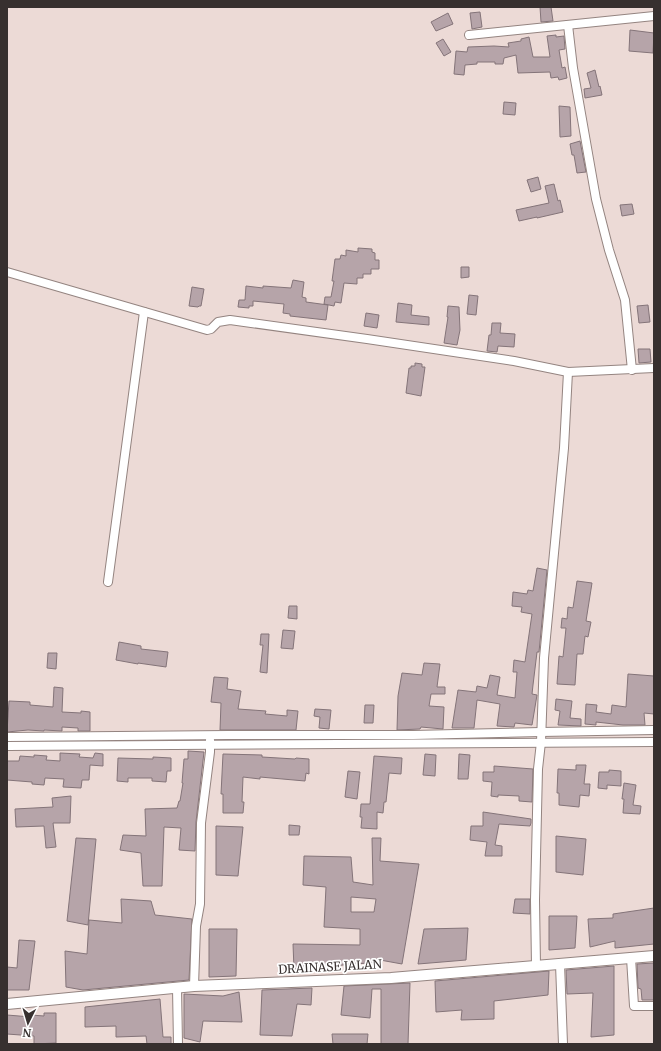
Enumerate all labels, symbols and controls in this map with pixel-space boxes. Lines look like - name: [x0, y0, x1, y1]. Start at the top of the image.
- street label: DRAINASE JALAN: [278, 956, 383, 977]
- north arrow: [8, 1003, 48, 1043]
- text: N: [22, 1026, 32, 1040]

